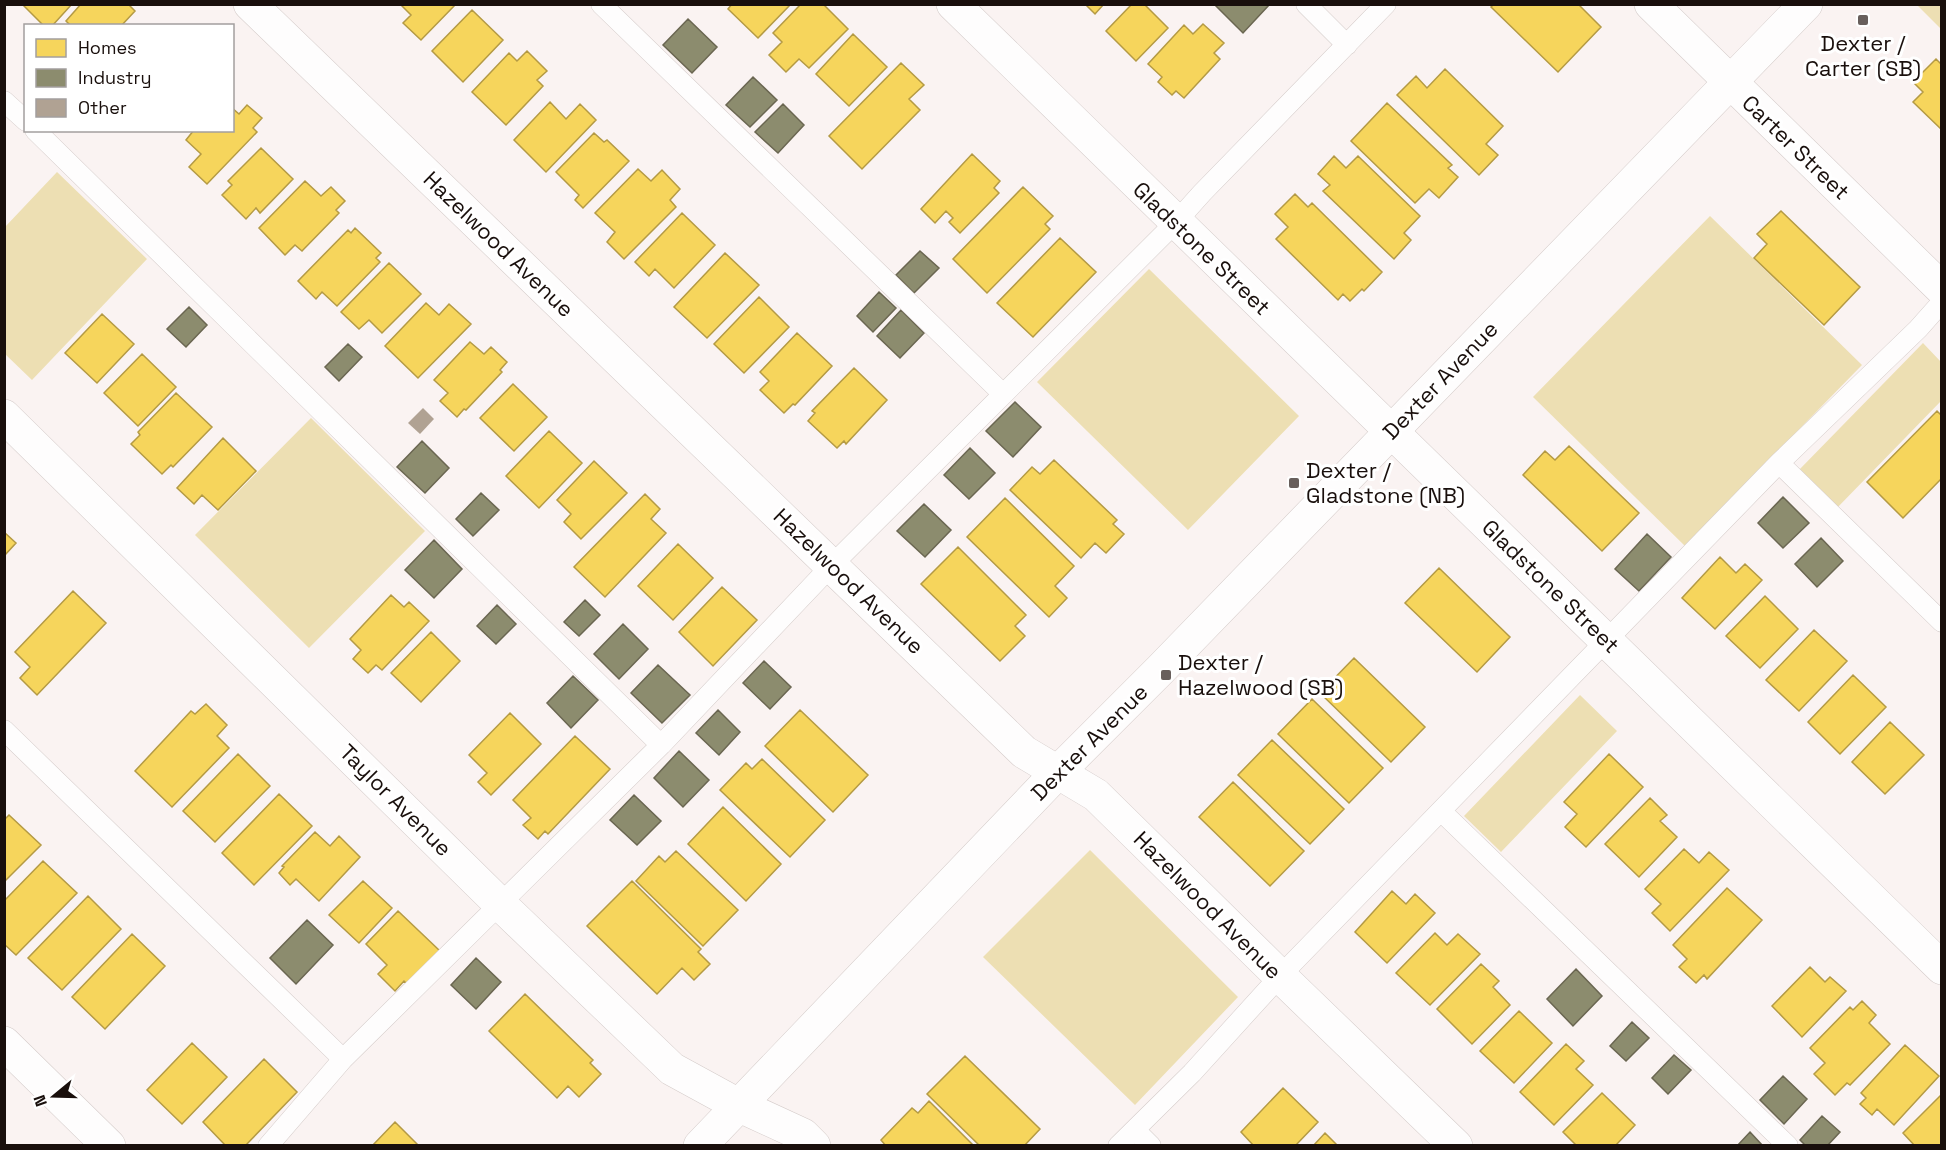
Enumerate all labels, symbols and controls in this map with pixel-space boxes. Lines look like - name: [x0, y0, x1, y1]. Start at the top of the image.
- marker: Dexter / Carter (SB): [1856, 13, 1870, 27]
- legend: [24, 24, 234, 132]
- place label: Dexter / Carter (SB): [1805, 29, 1921, 82]
- text: Homes: [78, 36, 137, 59]
- text: Industry: [78, 66, 151, 89]
- street label: Carter Street: [1736, 89, 1856, 205]
- text: Other: [78, 96, 127, 119]
- street label: Hazelwood Avenue: [418, 165, 580, 323]
- street label: Gladstone Street: [1127, 175, 1277, 321]
- street label: Dexter Avenue: [1376, 315, 1504, 445]
- place label: Dexter / Gladstone (NB): [1306, 456, 1465, 509]
- marker: Dexter / Gladstone (NB): [1287, 476, 1301, 490]
- street label: Hazelwood Avenue: [768, 502, 930, 660]
- street label: Gladstone Street: [1476, 513, 1626, 659]
- place label: Dexter / Hazelwood (SB): [1178, 648, 1343, 701]
- marker: Dexter / Hazelwood (SB): [1159, 668, 1173, 682]
- street label: Dexter Avenue: [1025, 678, 1153, 806]
- street label: Taylor Avenue: [334, 738, 458, 862]
- street label: Hazelwood Avenue: [1128, 825, 1288, 985]
- north arrow: [24, 1066, 84, 1126]
- text: N: [29, 1092, 52, 1109]

